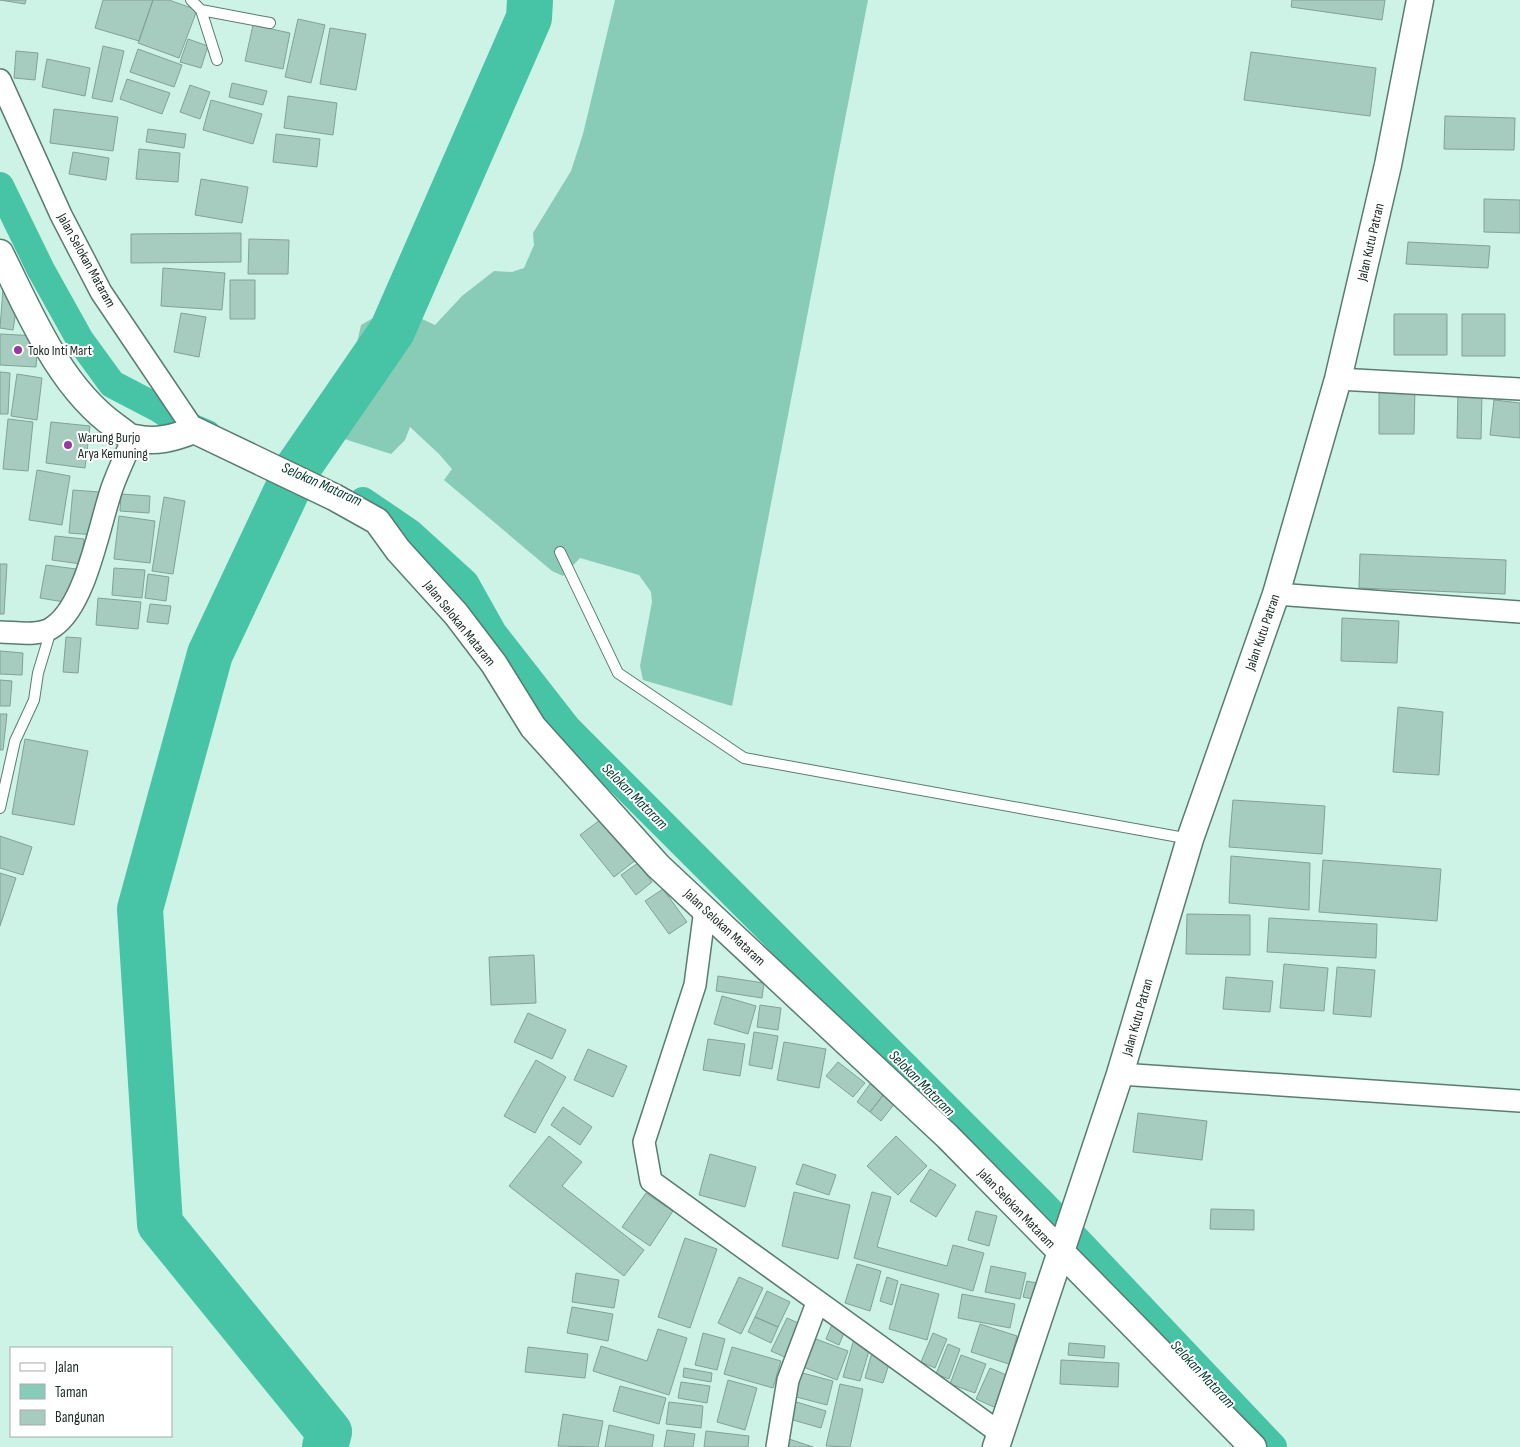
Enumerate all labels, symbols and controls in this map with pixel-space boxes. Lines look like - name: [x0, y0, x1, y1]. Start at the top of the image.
- street label: Jalan Kutu Patran: [1353, 202, 1388, 284]
- street label: Jalan Selokan Mataram: [53, 209, 119, 310]
- place label: Toko Inti Mart: [28, 342, 92, 359]
- marker: Toko Inti Mart: [12, 344, 24, 356]
- place label: Warung Burjo Arya Kemuning: [77, 429, 148, 462]
- marker: Warung Burjo Arya Kemuning: [62, 439, 74, 451]
- water label: Selokan Mataram: [279, 458, 365, 511]
- street label: Jalan Selokan Mataram: [419, 576, 499, 669]
- street label: Jalan Kutu Patran: [1241, 592, 1283, 673]
- water label: Selokan Mataram: [598, 759, 672, 834]
- street label: Jalan Selokan Mataram: [680, 885, 769, 969]
- street label: Jalan Kutu Patran: [1118, 977, 1157, 1059]
- water label: Selokan Mataram: [885, 1046, 959, 1121]
- street label: Jalan Selokan Mataram: [973, 1164, 1059, 1252]
- water label: Selokan Mataram: [1166, 1336, 1239, 1413]
- legend: [10, 1347, 172, 1437]
- text: Jalan: [54, 1358, 79, 1377]
- text: Taman: [55, 1383, 88, 1402]
- text: Bangunan: [55, 1408, 105, 1427]

